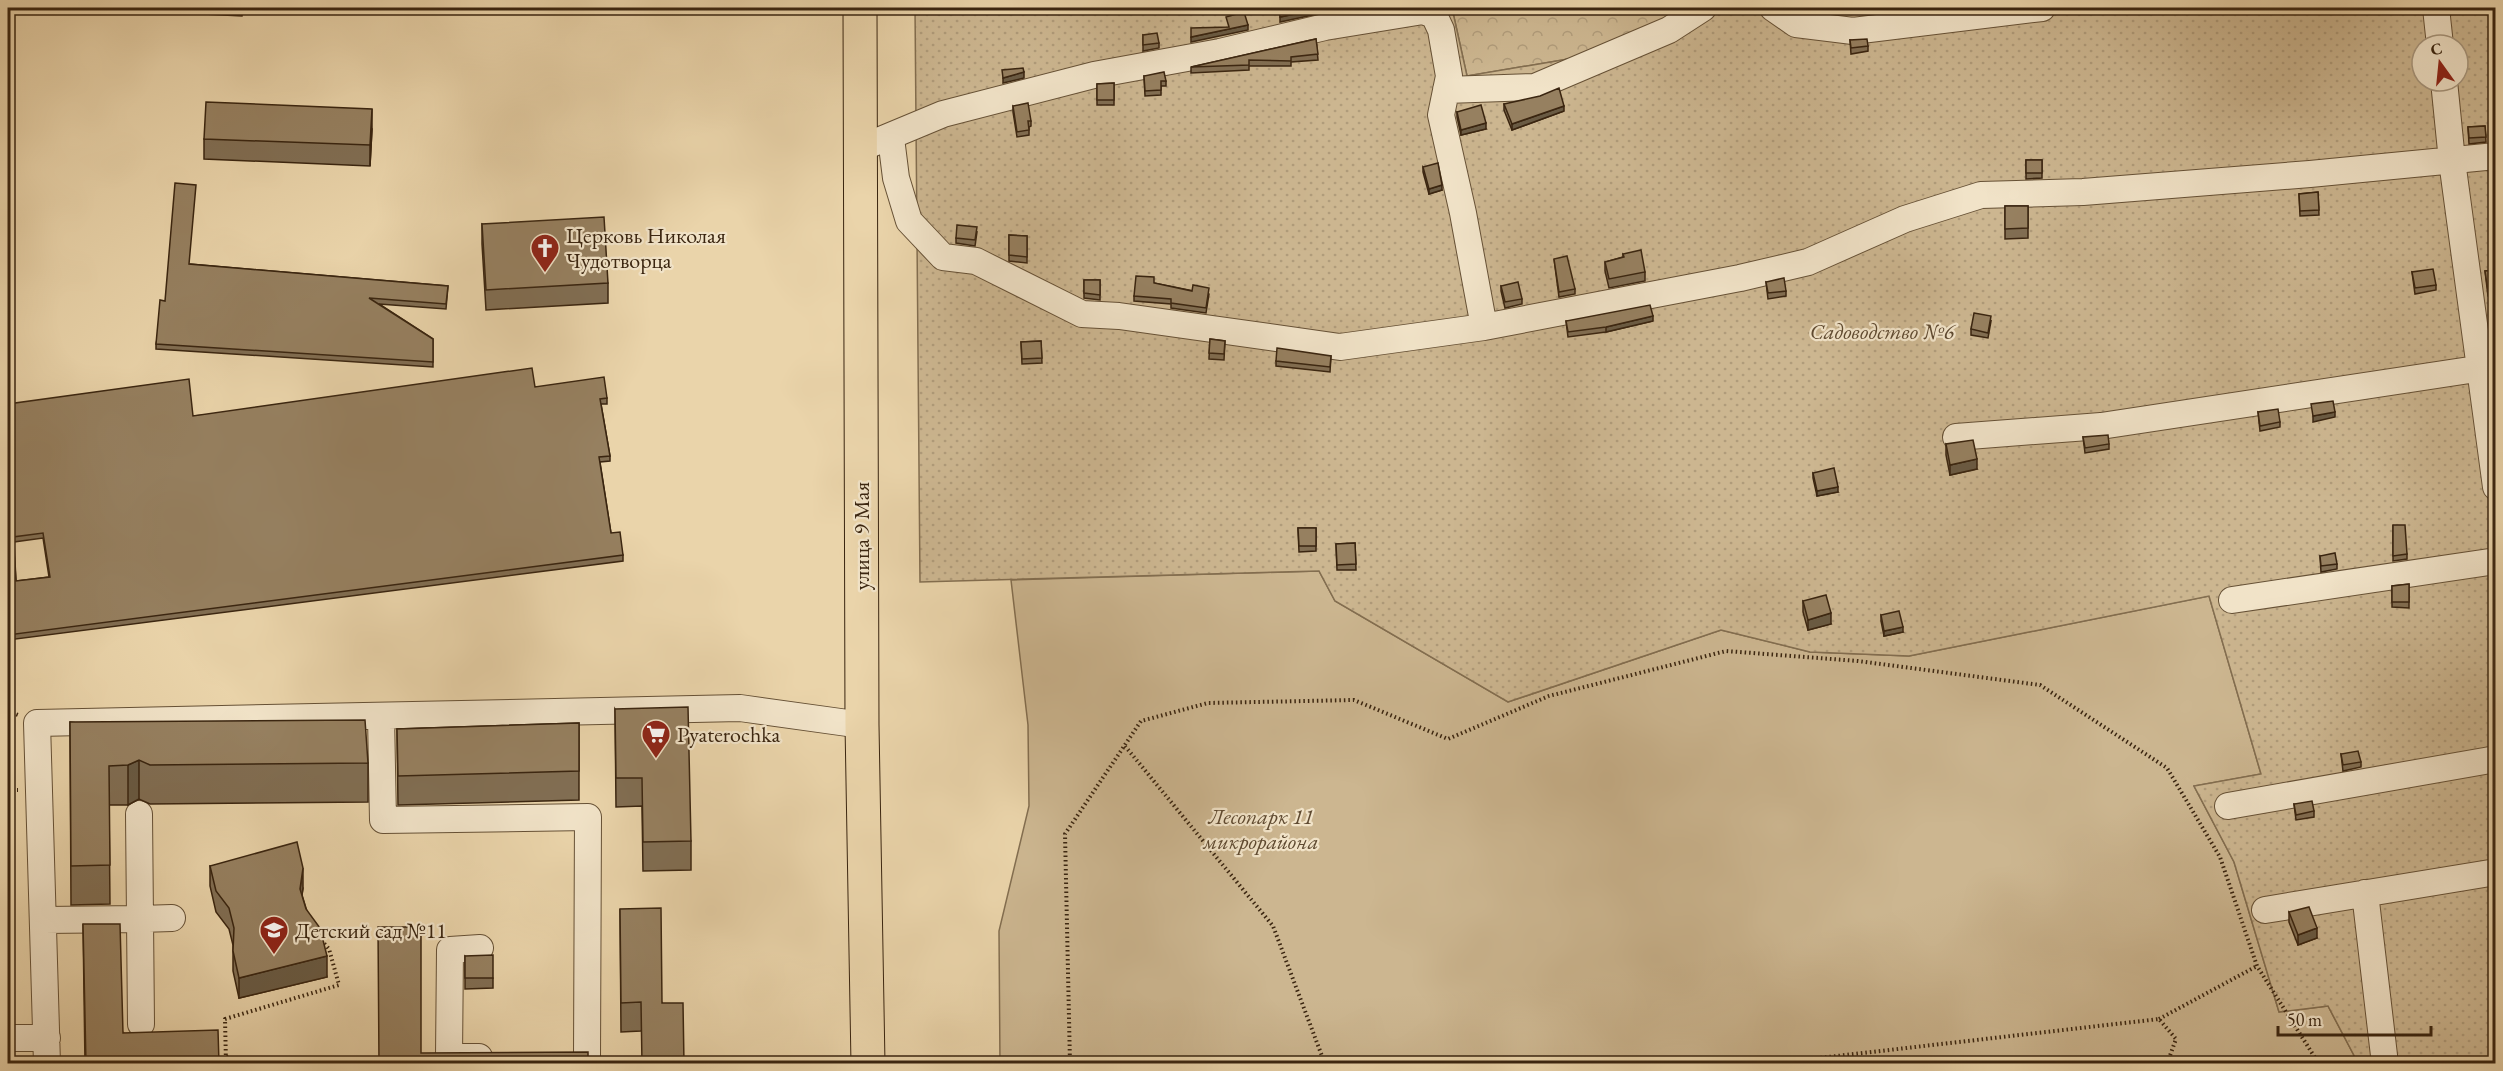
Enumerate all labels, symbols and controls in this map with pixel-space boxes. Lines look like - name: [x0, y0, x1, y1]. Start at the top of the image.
- north arrow: [2410, 33, 2470, 93]
- text: С: [2428, 37, 2444, 61]
- place label: Церковь Николая Чудотворца: [566, 221, 726, 275]
- church icon: Церковь Николая Чудотворца: [529, 232, 561, 274]
- park label: Садоводство №6: [1810, 317, 1957, 346]
- street label: улица 9 Мая: [847, 481, 876, 590]
- supermarket icon: Pyaterochka: [640, 718, 672, 760]
- place label: Pyaterochka: [677, 720, 781, 749]
- park label: Лесопарк 11 микрорайона: [1202, 802, 1319, 856]
- school or university icon: Детский сад №11: [258, 914, 290, 956]
- place label: Детский сад №11: [295, 916, 447, 945]
- scale bar: [2278, 999, 2431, 1037]
- text: 50 m: [2287, 1008, 2322, 1031]

